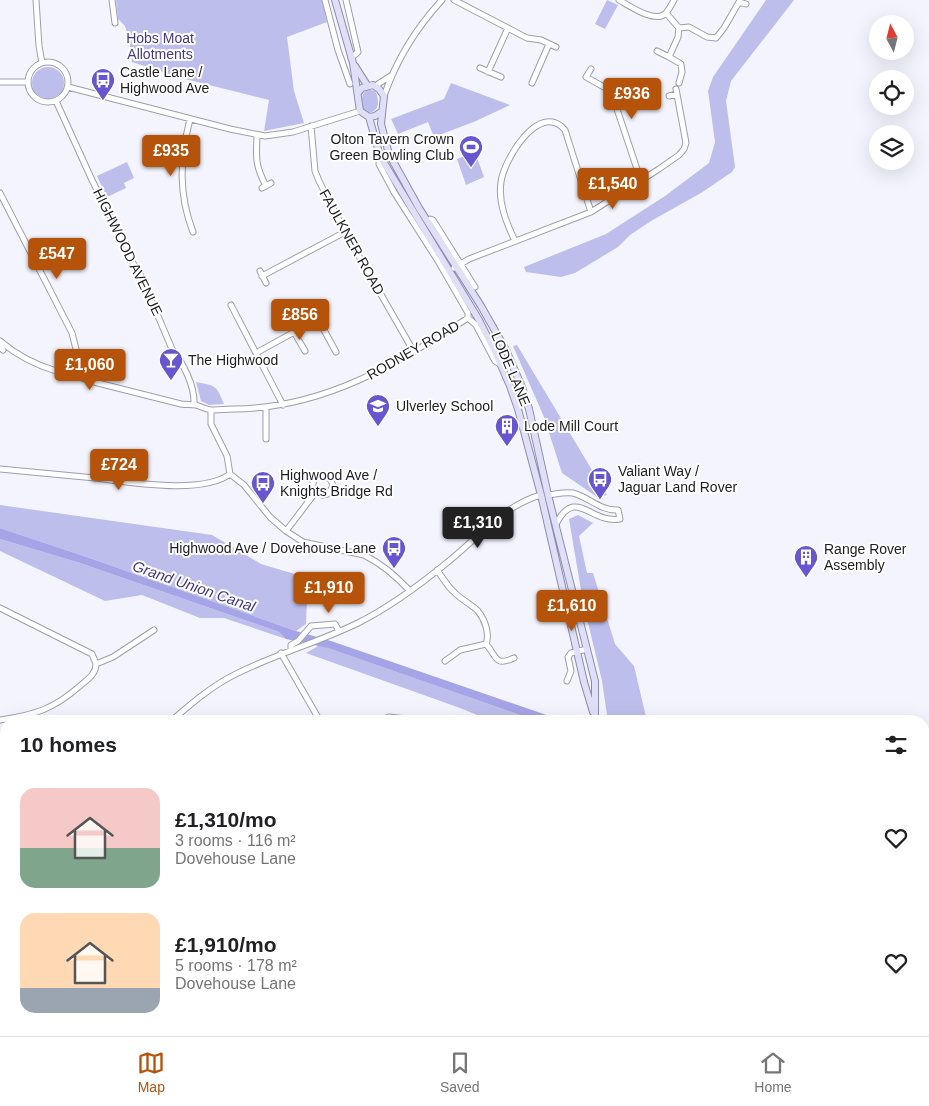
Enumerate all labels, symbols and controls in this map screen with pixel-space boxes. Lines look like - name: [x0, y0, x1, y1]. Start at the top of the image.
- north arrow: [869, 15, 914, 60]
- map controls: [869, 15, 914, 170]
- park label: Hobs Moat Allotments: [126, 30, 194, 62]
- place label: Castle Lane / Highwood Ave: [120, 64, 209, 96]
- bus stop icon: Castle Lane / Highwood Ave: [90, 67, 116, 101]
- button: locate: [869, 70, 914, 115]
- pin: £936: [602, 78, 662, 120]
- text: £936: [614, 85, 650, 102]
- button: layers: [869, 125, 914, 170]
- place label: Olton Tavern Crown Green Bowling Club: [329, 131, 454, 163]
- pin: £935: [141, 134, 201, 177]
- sports icon: Olton Tavern Crown Green Bowling Club: [458, 134, 484, 168]
- text: £935: [153, 142, 189, 159]
- pin: £1,540: [572, 168, 654, 210]
- text: £1,540: [589, 175, 637, 192]
- street label: HIGHWOOD AVENUE: [90, 186, 166, 318]
- street label: FAULKNER ROAD: [316, 186, 388, 298]
- pin: £547: [27, 238, 87, 280]
- text: £547: [39, 245, 75, 262]
- pin: £856: [270, 298, 330, 341]
- text: £856: [282, 306, 318, 323]
- street label: RODNEY ROAD: [364, 317, 462, 383]
- street label: LODE LANE: [488, 330, 534, 408]
- bar icon: The Highwood: [158, 347, 184, 381]
- pin: £1,060: [49, 348, 131, 391]
- place label: The Highwood: [188, 352, 278, 368]
- text: £1,060: [66, 356, 114, 373]
- school or university icon: Ulverley School: [365, 393, 391, 427]
- place label: Ulverley School: [396, 398, 493, 414]
- building icon: Lode Mill Court: [494, 413, 520, 447]
- place label: Lode Mill Court: [524, 418, 618, 434]
- pin: £724: [89, 448, 149, 491]
- text: £724: [101, 456, 137, 473]
- place label: Valiant Way / Jaguar Land Rover: [618, 463, 737, 495]
- bus stop icon: Valiant Way / Jaguar Land Rover: [587, 466, 613, 500]
- place label: Highwood Ave / Knights Bridge Rd: [280, 467, 393, 499]
- bus stop icon: Highwood Ave / Knights Bridge Rd: [250, 470, 276, 504]
- pin: £1,310: [437, 506, 519, 549]
- text: £1,310: [454, 514, 502, 531]
- bus stop icon: Highwood Ave / Dovehouse Lane: [381, 535, 407, 569]
- place label: Highwood Ave / Dovehouse Lane: [169, 540, 376, 556]
- place label: Range Rover Assembly: [824, 541, 907, 573]
- building icon: Range Rover Assembly: [793, 544, 819, 578]
- water label: Grand Union Canal: [131, 557, 258, 615]
- pin: £1,910: [288, 572, 370, 614]
- text: £1,910: [305, 579, 353, 596]
- pin: £1,610: [531, 590, 613, 632]
- text: £1,610: [548, 597, 596, 614]
- icon: filters: [882, 731, 910, 759]
- text: 10 homes: [20, 733, 117, 756]
- icon: home: [60, 808, 120, 868]
- text: £1,310/mo: [175, 808, 277, 831]
- icon: heart: [882, 824, 910, 852]
- text: 3 rooms · 116 m²: [175, 832, 296, 849]
- text: Dovehouse Lane: [175, 850, 296, 867]
- icon: home: [60, 933, 120, 993]
- text: £1,910/mo: [175, 933, 277, 956]
- icon: heart: [882, 949, 910, 977]
- text: 5 rooms · 178 m²: [175, 957, 297, 974]
- text: Dovehouse Lane: [175, 975, 296, 992]
- tab: Map: [137, 1049, 165, 1095]
- tab: Saved: [440, 1049, 480, 1095]
- tab: Home: [754, 1049, 792, 1095]

